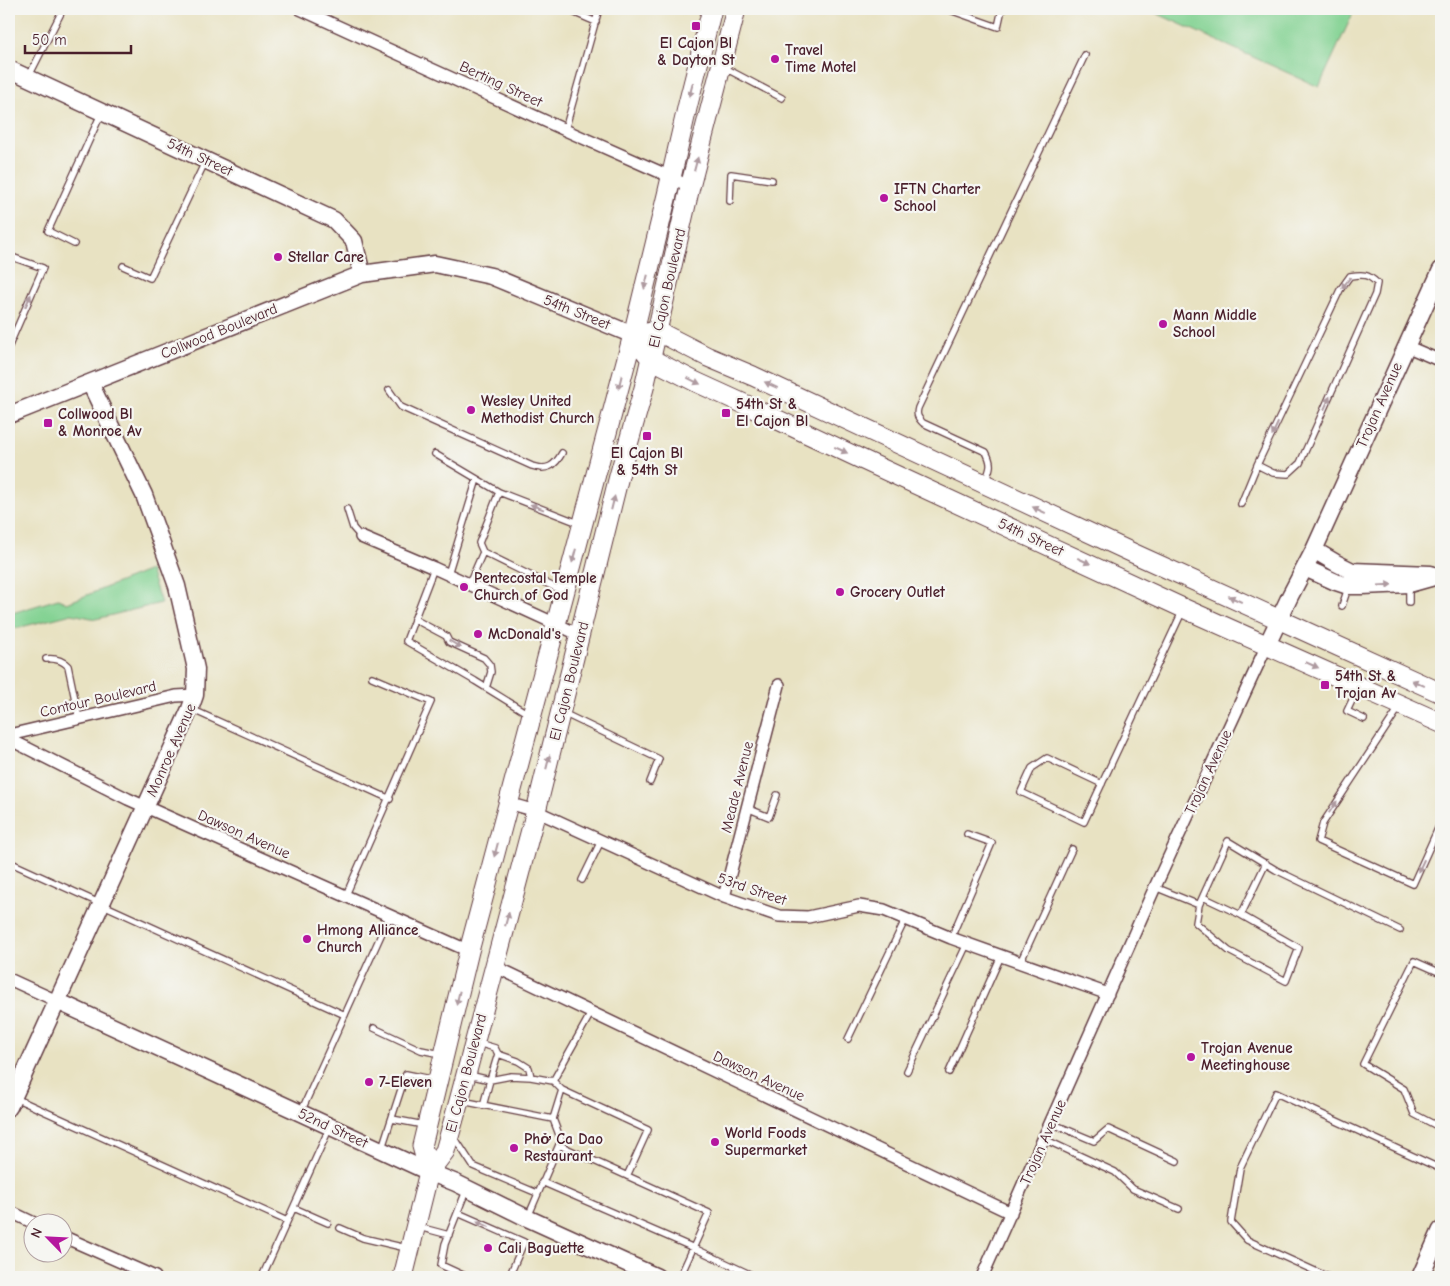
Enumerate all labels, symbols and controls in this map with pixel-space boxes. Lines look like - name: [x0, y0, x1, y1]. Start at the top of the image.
- marker: El Cajon Bl & Dayton St: [690, 20, 702, 32]
- scale bar: [25, 22, 131, 54]
- text: 50 m: [32, 31, 67, 49]
- place label: El Cajon Bl & Dayton St: [657, 34, 736, 69]
- place label: Travel Time Motel: [785, 41, 856, 76]
- marker: Travel Time Motel: [769, 53, 781, 65]
- street label: Berting Street: [457, 57, 546, 111]
- one-way arrow: [687, 82, 695, 97]
- street label: 54th Street: [164, 134, 236, 180]
- one-way arrow: [692, 157, 700, 172]
- place label: IFTN Charter School: [894, 180, 980, 215]
- marker: IFTN Charter School: [878, 192, 890, 204]
- street label: El Cajon Boulevard: [645, 227, 689, 349]
- place label: Stellar Care: [288, 248, 364, 266]
- marker: Stellar Care: [272, 251, 284, 263]
- one-way arrow: [642, 274, 650, 289]
- one-way arrow: [1341, 276, 1351, 290]
- street label: 54th Street: [541, 290, 614, 334]
- one-way arrow: [25, 294, 33, 308]
- street label: Collwood Boulevard: [158, 299, 280, 363]
- place label: Mann Middle School: [1173, 306, 1257, 341]
- marker: Mann Middle School: [1157, 318, 1169, 330]
- street label: Trojan Avenue: [1352, 359, 1406, 451]
- one-way arrow: [616, 374, 624, 389]
- one-way arrow: [687, 377, 701, 385]
- one-way arrow: [764, 380, 778, 388]
- place label: Wesley United Methodist Church: [481, 392, 595, 427]
- place label: 54th St & El Cajon Bl: [736, 395, 808, 430]
- one-way arrow: [1323, 396, 1331, 410]
- marker: Wesley United Methodist Church: [465, 404, 477, 416]
- place label: Collwood Bl & Monroe Av: [58, 405, 142, 440]
- marker: 54th St & El Cajon Bl: [720, 407, 732, 419]
- marker: Collwood Bl & Monroe Av: [42, 417, 54, 429]
- one-way arrow: [1270, 421, 1279, 436]
- marker: El Cajon Bl & 54th St: [641, 430, 653, 442]
- place label: El Cajon Bl & 54th St: [611, 444, 683, 479]
- one-way arrow: [834, 446, 848, 454]
- one-way arrow: [609, 495, 617, 510]
- one-way arrow: [530, 502, 544, 510]
- one-way arrow: [1032, 505, 1047, 514]
- street label: 54th Street: [995, 514, 1067, 560]
- one-way arrow: [570, 548, 578, 563]
- one-way arrow: [1077, 558, 1091, 566]
- place label: Pentecostal Temple Church of God: [474, 569, 597, 604]
- marker: Pentecostal Temple Church of God: [458, 581, 470, 593]
- one-way arrow: [1377, 581, 1393, 589]
- place label: Grocery Outlet: [850, 583, 946, 601]
- marker: Grocery Outlet: [834, 586, 846, 598]
- one-way arrow: [1228, 595, 1242, 603]
- street label: El Cajon Boulevard: [546, 620, 592, 742]
- place label: McDonald's: [488, 625, 561, 643]
- marker: McDonald's: [472, 628, 484, 640]
- one-way arrow: [448, 640, 463, 648]
- one-way arrow: [1305, 662, 1319, 670]
- place label: 54th St & Trojan Av: [1335, 667, 1397, 702]
- street label: Contour Boulevard: [38, 677, 158, 721]
- one-way arrow: [1411, 678, 1425, 686]
- marker: 54th St & Trojan Av: [1319, 679, 1331, 691]
- street label: Monroe Avenue: [142, 700, 200, 800]
- street label: Trojan Avenue: [1180, 726, 1236, 817]
- street label: Meade Avenue: [717, 739, 757, 835]
- one-way arrow: [544, 755, 552, 770]
- one-way arrow: [1329, 800, 1338, 814]
- street label: Dawson Avenue: [195, 806, 293, 863]
- one-way arrow: [491, 842, 499, 857]
- one-way arrow: [1417, 859, 1425, 873]
- street label: 53rd Street: [715, 869, 790, 909]
- one-way arrow: [503, 912, 511, 927]
- place label: Hmong Alliance Church: [317, 921, 418, 956]
- marker: Hmong Alliance Church: [301, 933, 313, 945]
- one-way arrow: [454, 991, 462, 1006]
- street label: El Cajon Boulevard: [442, 1012, 490, 1134]
- place label: Trojan Avenue Meetinghouse: [1201, 1039, 1293, 1074]
- street label: Dawson Avenue: [710, 1047, 808, 1105]
- marker: Trojan Avenue Meetinghouse: [1185, 1051, 1197, 1063]
- place label: 7-Eleven: [379, 1073, 432, 1091]
- marker: 7-Eleven: [363, 1076, 375, 1088]
- street label: Trojan Avenue: [1016, 1096, 1070, 1188]
- street label: 52nd Street: [295, 1104, 371, 1152]
- place label: World Foods Supermarket: [725, 1124, 808, 1159]
- place label: Phở Ca Dao Restaurant: [524, 1130, 603, 1165]
- marker: World Foods Supermarket: [709, 1136, 721, 1148]
- marker: Phở Ca Dao Restaurant: [508, 1142, 520, 1154]
- north arrow: [22, 1214, 72, 1264]
- one-way arrow: [476, 1219, 490, 1227]
- text: N: [27, 1225, 46, 1241]
- place label: Cali Baguette: [498, 1239, 584, 1257]
- marker: Cali Baguette: [482, 1242, 494, 1254]

